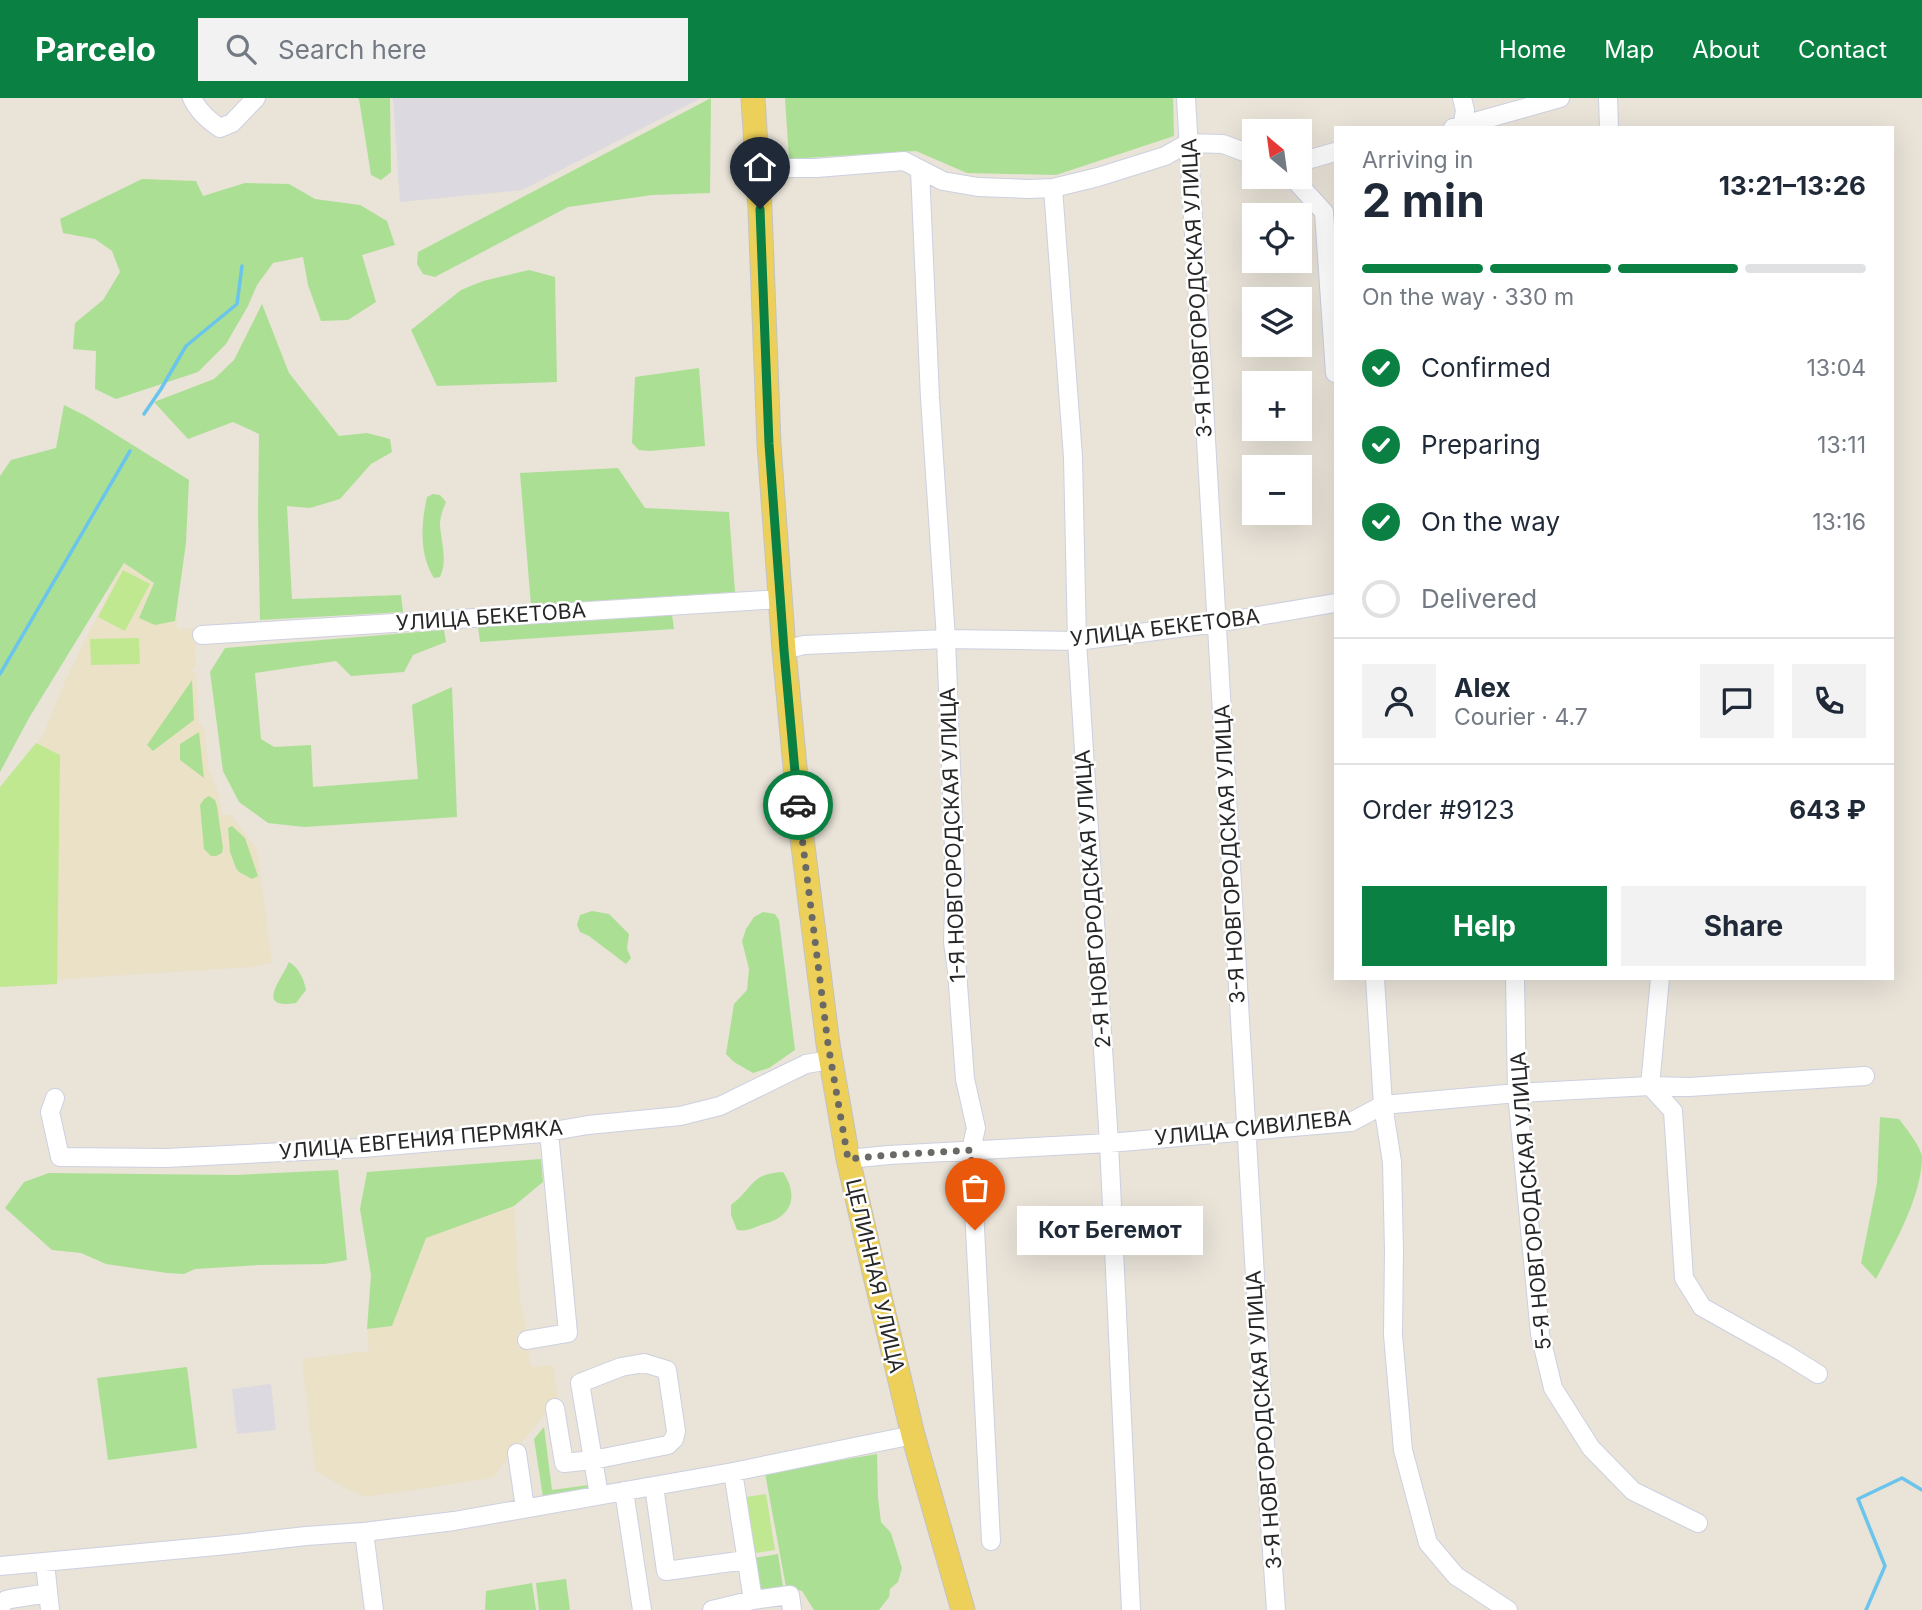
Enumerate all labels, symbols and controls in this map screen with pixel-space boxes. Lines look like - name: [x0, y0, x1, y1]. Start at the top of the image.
- search box: [198, 18, 688, 81]
- text: Parcelo: [35, 29, 156, 69]
- icon: search: [222, 30, 260, 68]
- text: Search here: [278, 34, 427, 65]
- text: Home: [1499, 35, 1566, 64]
- text: Map: [1604, 35, 1654, 64]
- text: About: [1692, 35, 1760, 64]
- text: Contact: [1798, 35, 1887, 64]
- north arrow: [1242, 119, 1312, 189]
- map controls: [1242, 119, 1312, 525]
- pin: [730, 137, 790, 209]
- street label: 3-Я НОВГОРОДСКАЯ УЛИЦА: [1176, 138, 1217, 438]
- text: Arriving in: [1362, 146, 1473, 174]
- icon: home: [741, 148, 779, 186]
- text: 13:21–13:26: [1719, 170, 1866, 201]
- text: 2 min: [1362, 172, 1485, 228]
- button: locate: [1242, 203, 1312, 273]
- text: On the way · 330 m: [1362, 283, 1574, 311]
- button: layers: [1242, 287, 1312, 357]
- icon: check: [1362, 349, 1400, 387]
- text: Confirmed: [1421, 352, 1551, 383]
- text: 13:04: [1806, 354, 1866, 382]
- button: +: [1242, 371, 1312, 441]
- icon: check: [1362, 426, 1400, 464]
- text: Preparing: [1421, 429, 1541, 460]
- text: 13:11: [1817, 431, 1866, 459]
- button: −: [1242, 455, 1312, 525]
- icon: check: [1362, 503, 1400, 541]
- text: On the way: [1421, 506, 1560, 537]
- text: 13:16: [1812, 508, 1866, 536]
- text: Delivered: [1421, 583, 1537, 614]
- street label: УЛИЦА БЕКЕТОВА: [395, 597, 587, 636]
- street label: УЛИЦА БЕКЕТОВА: [1069, 603, 1261, 652]
- button: person: [1362, 664, 1436, 738]
- button: chat: [1700, 664, 1774, 738]
- button: phone: [1792, 664, 1866, 738]
- text: Alex: [1454, 672, 1511, 703]
- street label: 1-Я НОВГОРОДСКАЯ УЛИЦА: [935, 687, 970, 983]
- text: Courier · 4.7: [1454, 703, 1588, 731]
- street label: 3-Я НОВГОРОДСКАЯ УЛИЦА: [1209, 704, 1250, 1004]
- street label: 2-Я НОВГОРОДСКАЯ УЛИЦА: [1070, 749, 1115, 1049]
- courier: [763, 770, 833, 840]
- icon: car: [779, 786, 817, 824]
- text: Order #9123: [1362, 794, 1515, 825]
- text: 643 ₽: [1789, 794, 1866, 825]
- button: Help: [1362, 886, 1607, 966]
- button: Share: [1621, 886, 1866, 966]
- street label: 5-Я НОВГОРОДСКАЯ УЛИЦА: [1505, 1051, 1556, 1351]
- street label: УЛИЦА СИВИЛЕВА: [1153, 1105, 1352, 1150]
- street label: УЛИЦА ЕВГЕНИЯ ПЕРМЯКА: [278, 1115, 564, 1164]
- pin: [945, 1158, 1005, 1230]
- icon: bag: [956, 1169, 994, 1207]
- street label: ЦЕЛИННАЯ УЛИЦА: [841, 1176, 910, 1376]
- callout: Кот Бегемот: [1017, 1206, 1202, 1254]
- text: Кот Бегемот: [1038, 1216, 1182, 1244]
- street label: 3-Я НОВГОРОДСКАЯ УЛИЦА: [1241, 1270, 1286, 1570]

